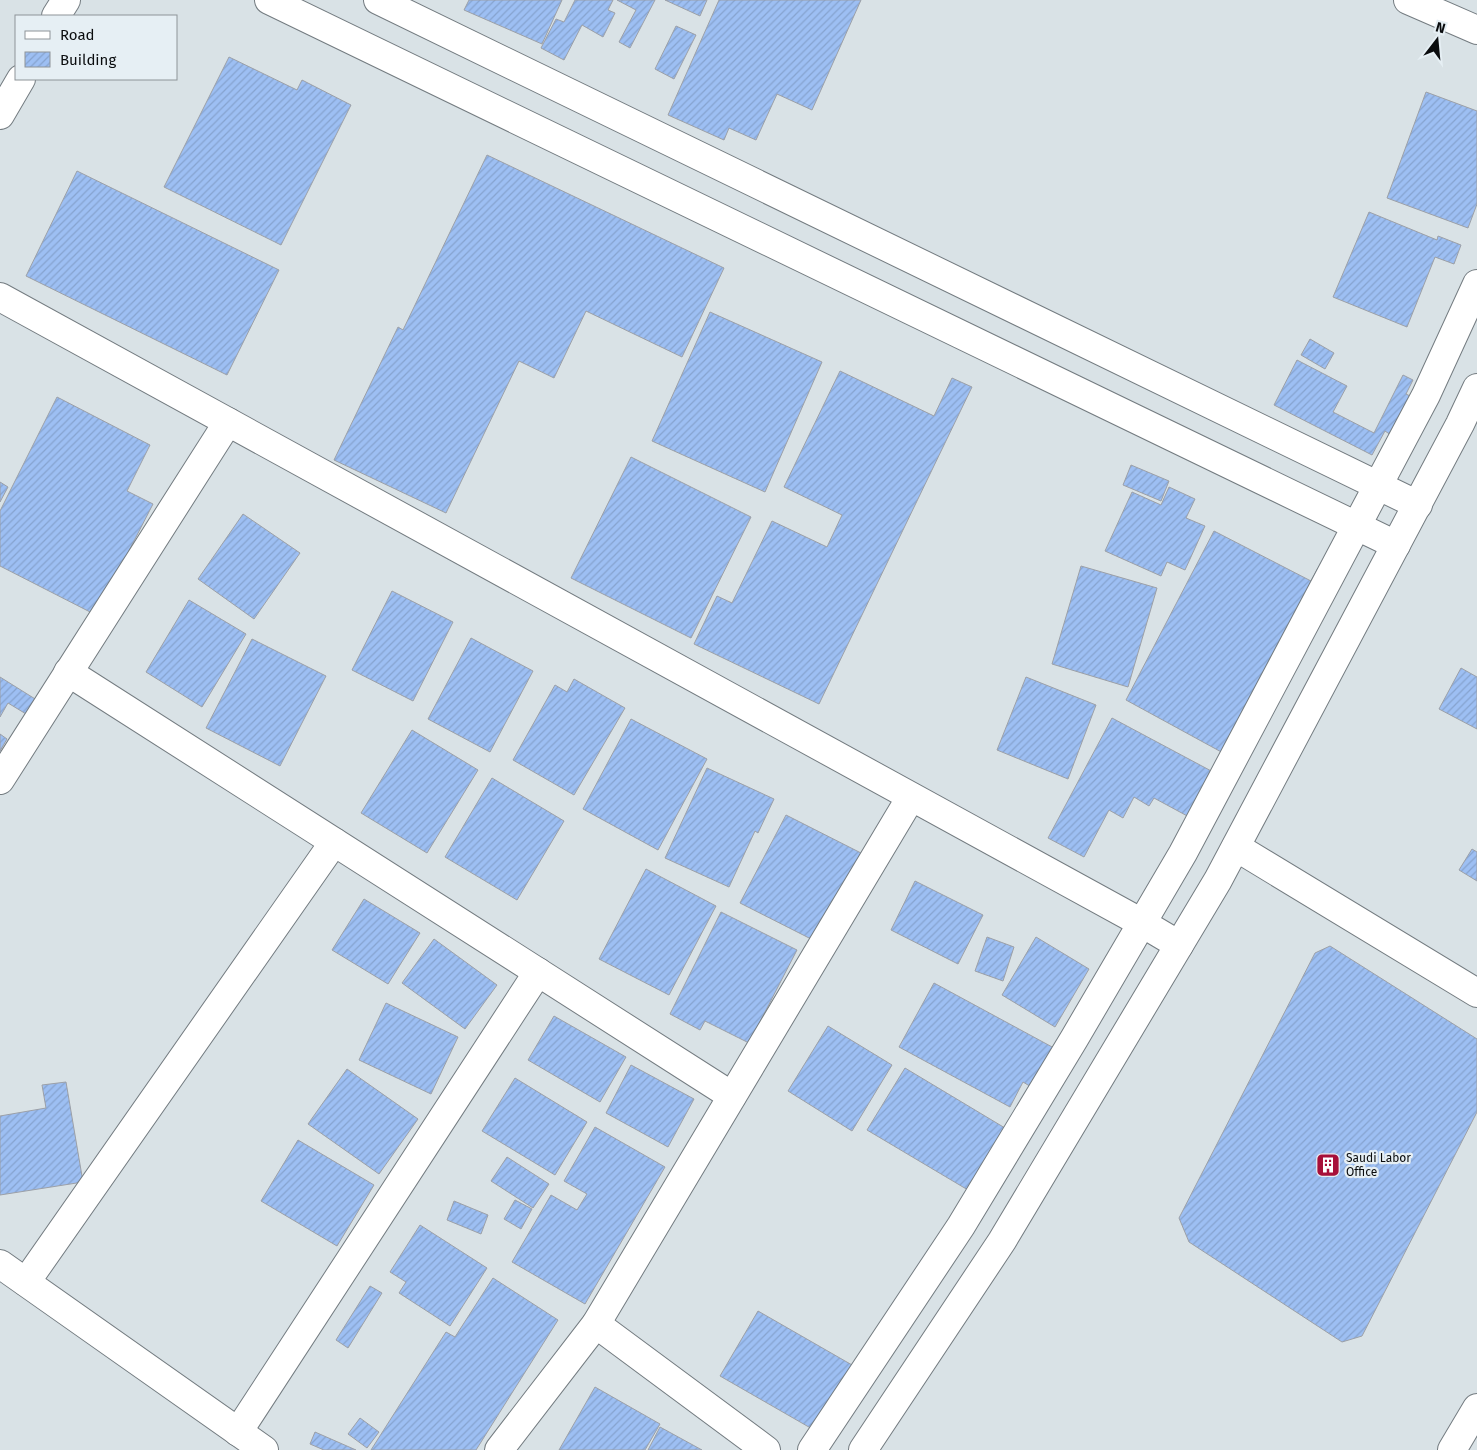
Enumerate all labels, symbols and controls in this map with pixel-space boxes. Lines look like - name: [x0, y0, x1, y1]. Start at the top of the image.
- legend: [15, 15, 178, 80]
- north arrow: [1412, 15, 1462, 65]
- text: N: [1434, 19, 1447, 37]
- text: Road: [60, 26, 95, 44]
- text: Building: [60, 51, 116, 69]
- place label: Saudi Labor Office: [1346, 1151, 1411, 1179]
- building icon: Saudi Labor Office: [1315, 1152, 1341, 1178]

